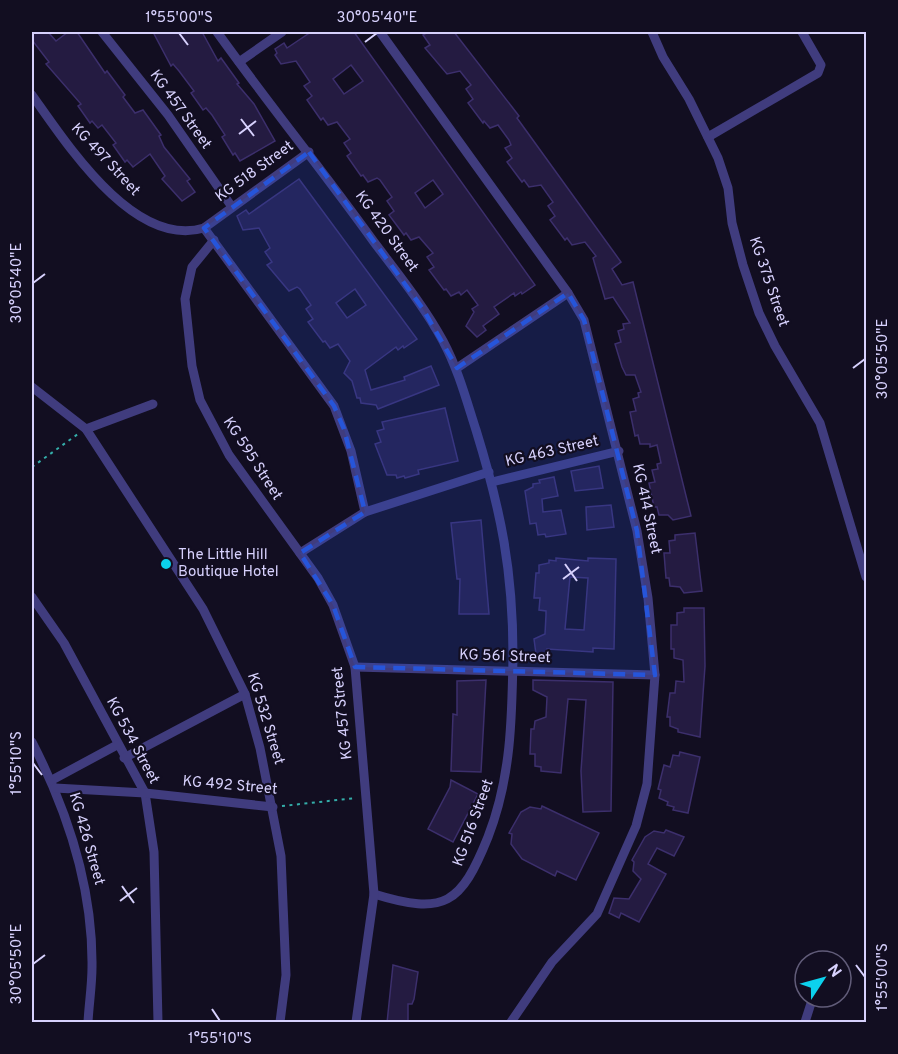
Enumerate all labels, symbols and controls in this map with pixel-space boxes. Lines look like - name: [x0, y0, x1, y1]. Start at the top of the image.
- text: 1°55'00"S: [145, 9, 213, 28]
- text: 30°05'40"E: [337, 9, 417, 28]
- street label: KG 457 Street: [145, 67, 215, 153]
- street label: KG 497 Street: [66, 120, 144, 200]
- street label: KG 518 Street: [212, 137, 298, 207]
- street label: KG 420 Street: [350, 188, 422, 276]
- street label: KG 375 Street: [744, 234, 792, 330]
- text: 30°05'40"E: [8, 243, 27, 323]
- text: 30°05'50"E: [874, 319, 893, 399]
- street label: KG 595 Street: [218, 414, 286, 504]
- street label: KG 463 Street: [503, 432, 601, 472]
- street label: KG 414 Street: [627, 462, 665, 556]
- place label: The Little Hill Boutique Hotel: [178, 546, 279, 582]
- marker: The Little Hill Boutique Hotel: [159, 557, 173, 571]
- street label: KG 561 Street: [459, 646, 551, 668]
- street label: KG 457 Street: [329, 665, 357, 761]
- street label: KG 532 Street: [242, 671, 288, 767]
- street label: KG 534 Street: [101, 694, 163, 788]
- text: 1°55'10"S: [8, 731, 27, 795]
- street label: KG 492 Street: [182, 772, 278, 800]
- street label: KG 516 Street: [449, 777, 499, 869]
- street label: KG 426 Street: [64, 791, 108, 887]
- text: 30°05'50"E: [8, 924, 27, 1004]
- text: 1°55'00"S: [874, 943, 893, 1011]
- north arrow: [793, 949, 853, 1009]
- text: N: [822, 961, 845, 982]
- text: 1°55'10"S: [188, 1030, 252, 1049]

